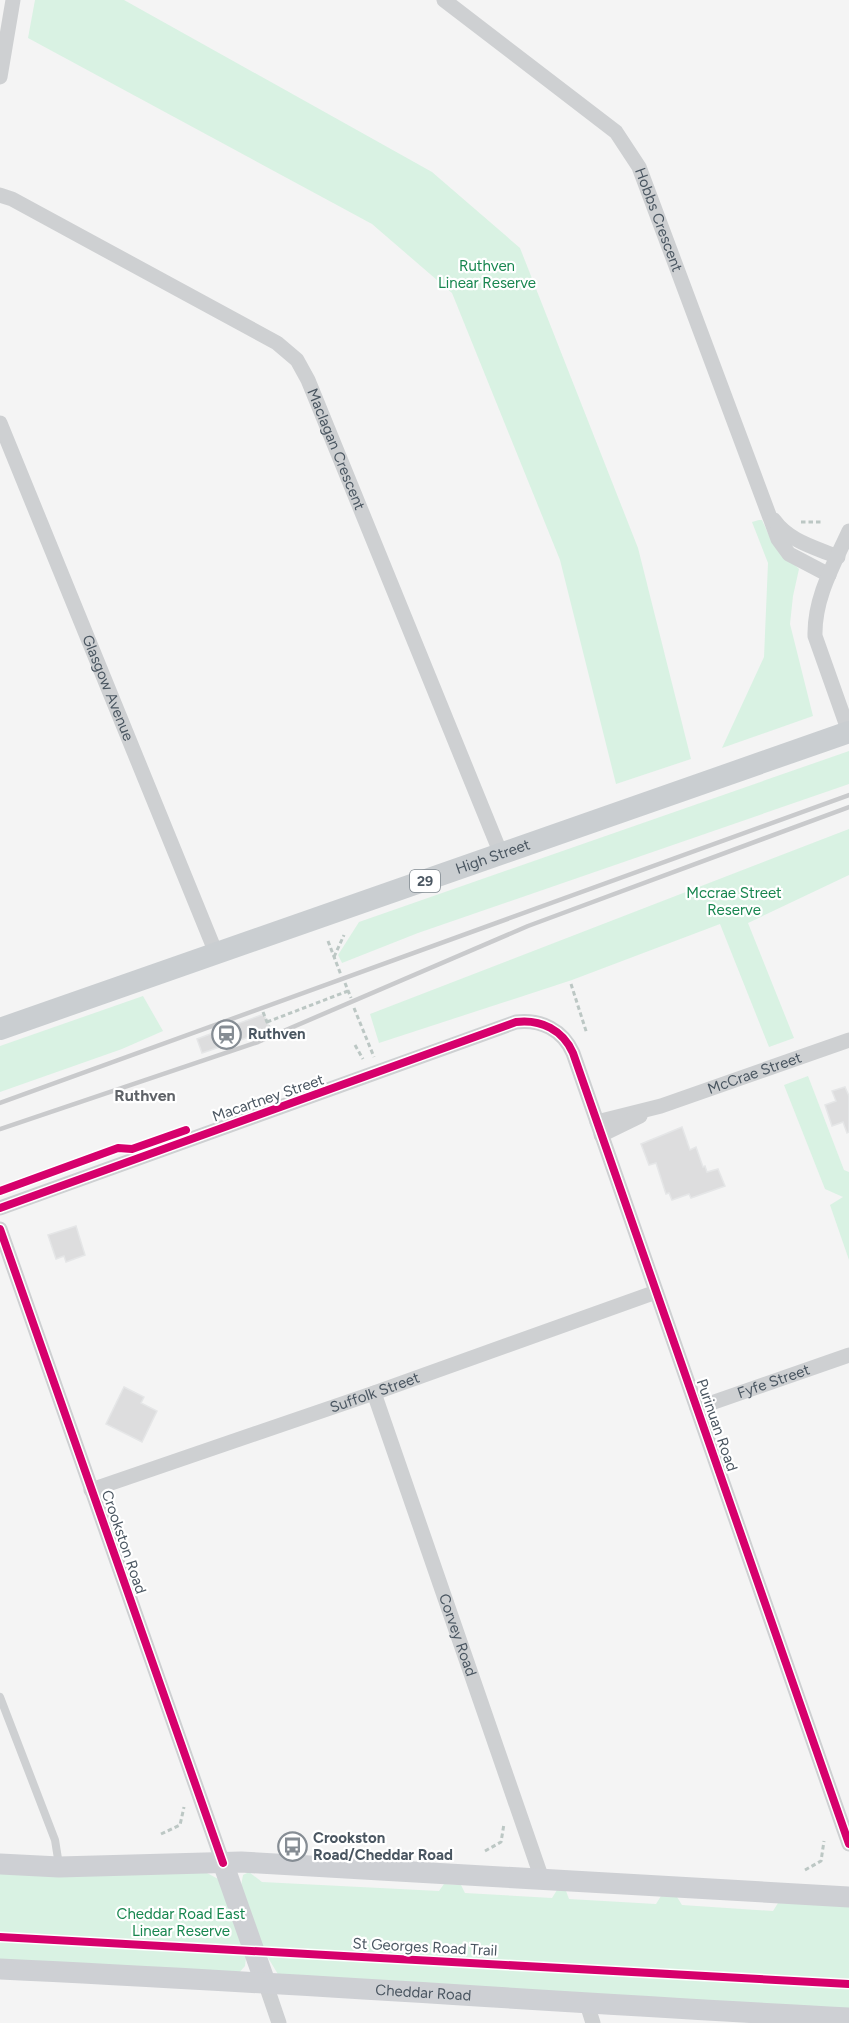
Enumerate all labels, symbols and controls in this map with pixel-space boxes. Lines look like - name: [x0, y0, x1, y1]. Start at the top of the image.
- street label: Hobbs Crescent: [631, 165, 686, 275]
- park label: Ruthven Linear Reserve: [438, 257, 536, 292]
- street label: Maclagan Crescent: [303, 386, 369, 513]
- street label: Glasgow Avenue: [78, 632, 138, 744]
- street label: High Street: [453, 835, 533, 878]
- road number: 29: [410, 870, 440, 892]
- park label: Mccrae Street Reserve: [686, 884, 782, 919]
- station icon: Ruthven: [211, 1018, 243, 1050]
- place label: Ruthven: [248, 1025, 306, 1043]
- street label: McCrae Street: [705, 1048, 804, 1098]
- street label: Macartney Street: [210, 1070, 326, 1126]
- district label: Ruthven: [114, 1086, 176, 1105]
- street label: Fyfe Street: [735, 1360, 812, 1402]
- street label: Suffolk Street: [328, 1368, 422, 1416]
- street label: Purinuan Road: [693, 1376, 741, 1474]
- street label: Crookston Road: [98, 1488, 150, 1596]
- street label: Corvey Road: [435, 1591, 480, 1679]
- place label: Crookston Road/Cheddar Road: [313, 1829, 453, 1864]
- bus stop icon: Crookston Road/Cheddar Road: [276, 1831, 308, 1863]
- park label: Cheddar Road East Linear Reserve: [117, 1905, 246, 1940]
- street label: St Georges Road Trail: [352, 1934, 498, 1960]
- street label: Cheddar Road: [375, 1981, 472, 2005]

